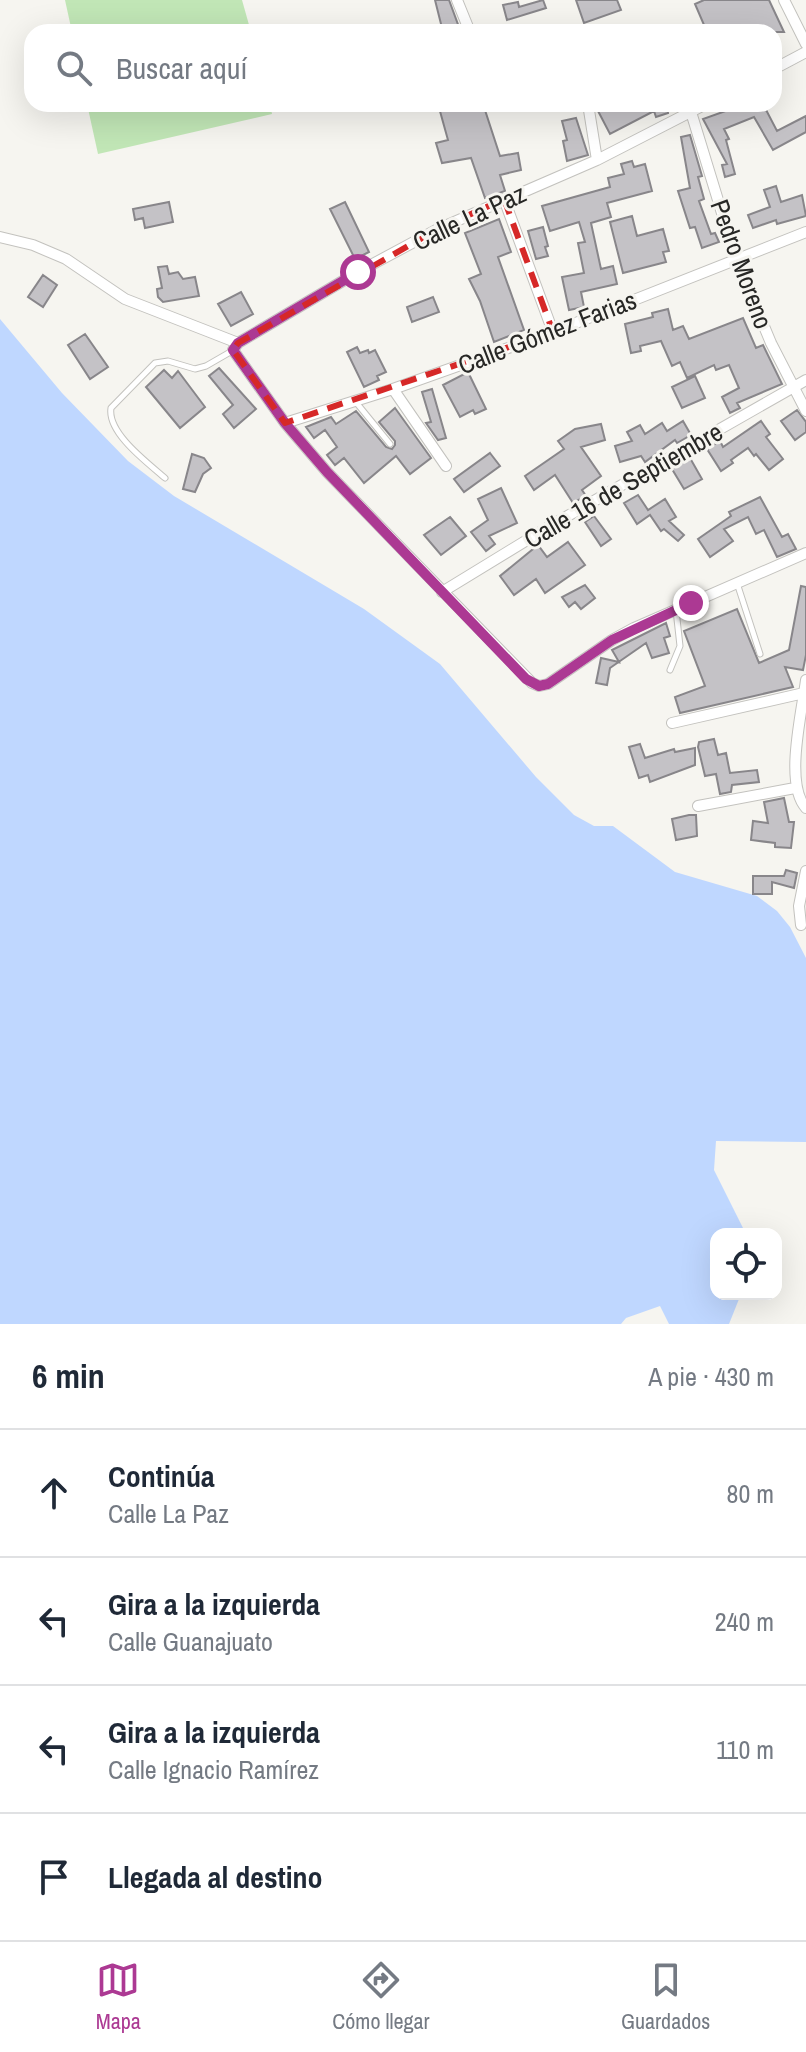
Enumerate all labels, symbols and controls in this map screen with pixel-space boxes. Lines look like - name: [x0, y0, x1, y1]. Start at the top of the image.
- search box: [24, 24, 782, 112]
- icon: search: [52, 46, 96, 90]
- text: Buscar aquí: [116, 48, 247, 88]
- street label: Calle La Paz: [407, 176, 531, 258]
- street label: Pedro Moreno: [702, 195, 782, 333]
- route start: [340, 254, 376, 290]
- street label: Calle Gómez Farias: [453, 282, 641, 382]
- street label: Calle 16 de Septiembre: [517, 414, 729, 556]
- route end: [673, 585, 709, 621]
- map controls: [710, 1228, 782, 1300]
- button: locate: [710, 1228, 782, 1300]
- text: 6 min: [32, 1353, 105, 1399]
- text: A pie · 430 m: [648, 1359, 774, 1394]
- text: Continúa: [108, 1456, 215, 1496]
- icon: ahead: [32, 1471, 76, 1515]
- text: 80 m: [727, 1476, 774, 1511]
- text: Calle La Paz: [108, 1496, 229, 1531]
- text: Gira a la izquierda: [108, 1584, 320, 1624]
- icon: left: [32, 1599, 76, 1643]
- text: 240 m: [715, 1604, 774, 1639]
- text: Calle Guanajuato: [108, 1624, 273, 1659]
- text: Gira a la izquierda: [108, 1712, 320, 1752]
- icon: left: [32, 1727, 76, 1771]
- text: 110 m: [716, 1732, 774, 1767]
- text: Calle Ignacio Ramírez: [108, 1752, 319, 1787]
- icon: arrive: [32, 1855, 76, 1899]
- text: Llegada al destino: [108, 1857, 323, 1897]
- tab: Mapa: [96, 1958, 141, 2036]
- tab: Cómo llegar: [332, 1958, 430, 2036]
- tab: Guardados: [621, 1958, 710, 2036]

